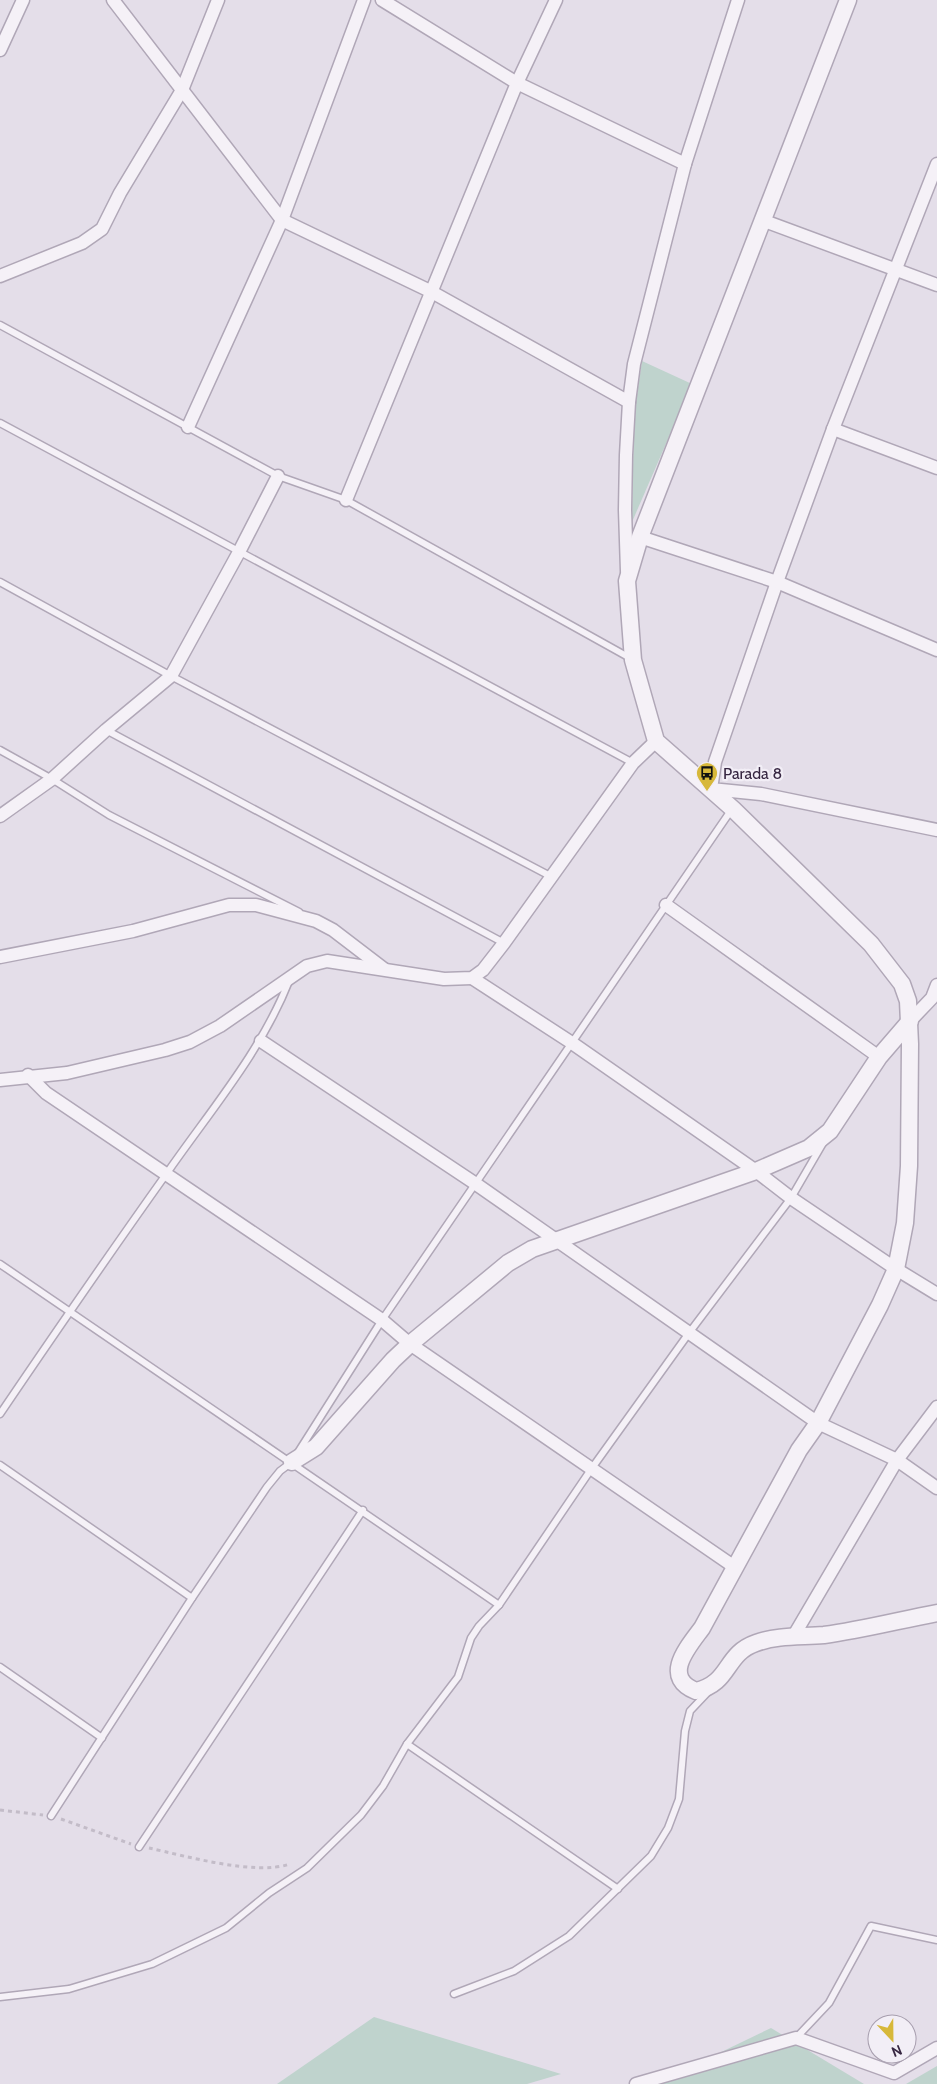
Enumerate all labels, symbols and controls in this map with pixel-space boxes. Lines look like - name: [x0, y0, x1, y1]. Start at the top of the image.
- bus stop icon: Parada 8: [695, 761, 719, 792]
- place label: Parada 8: [723, 764, 782, 783]
- north arrow: [867, 2014, 917, 2064]
- text: N: [889, 2041, 905, 2061]

